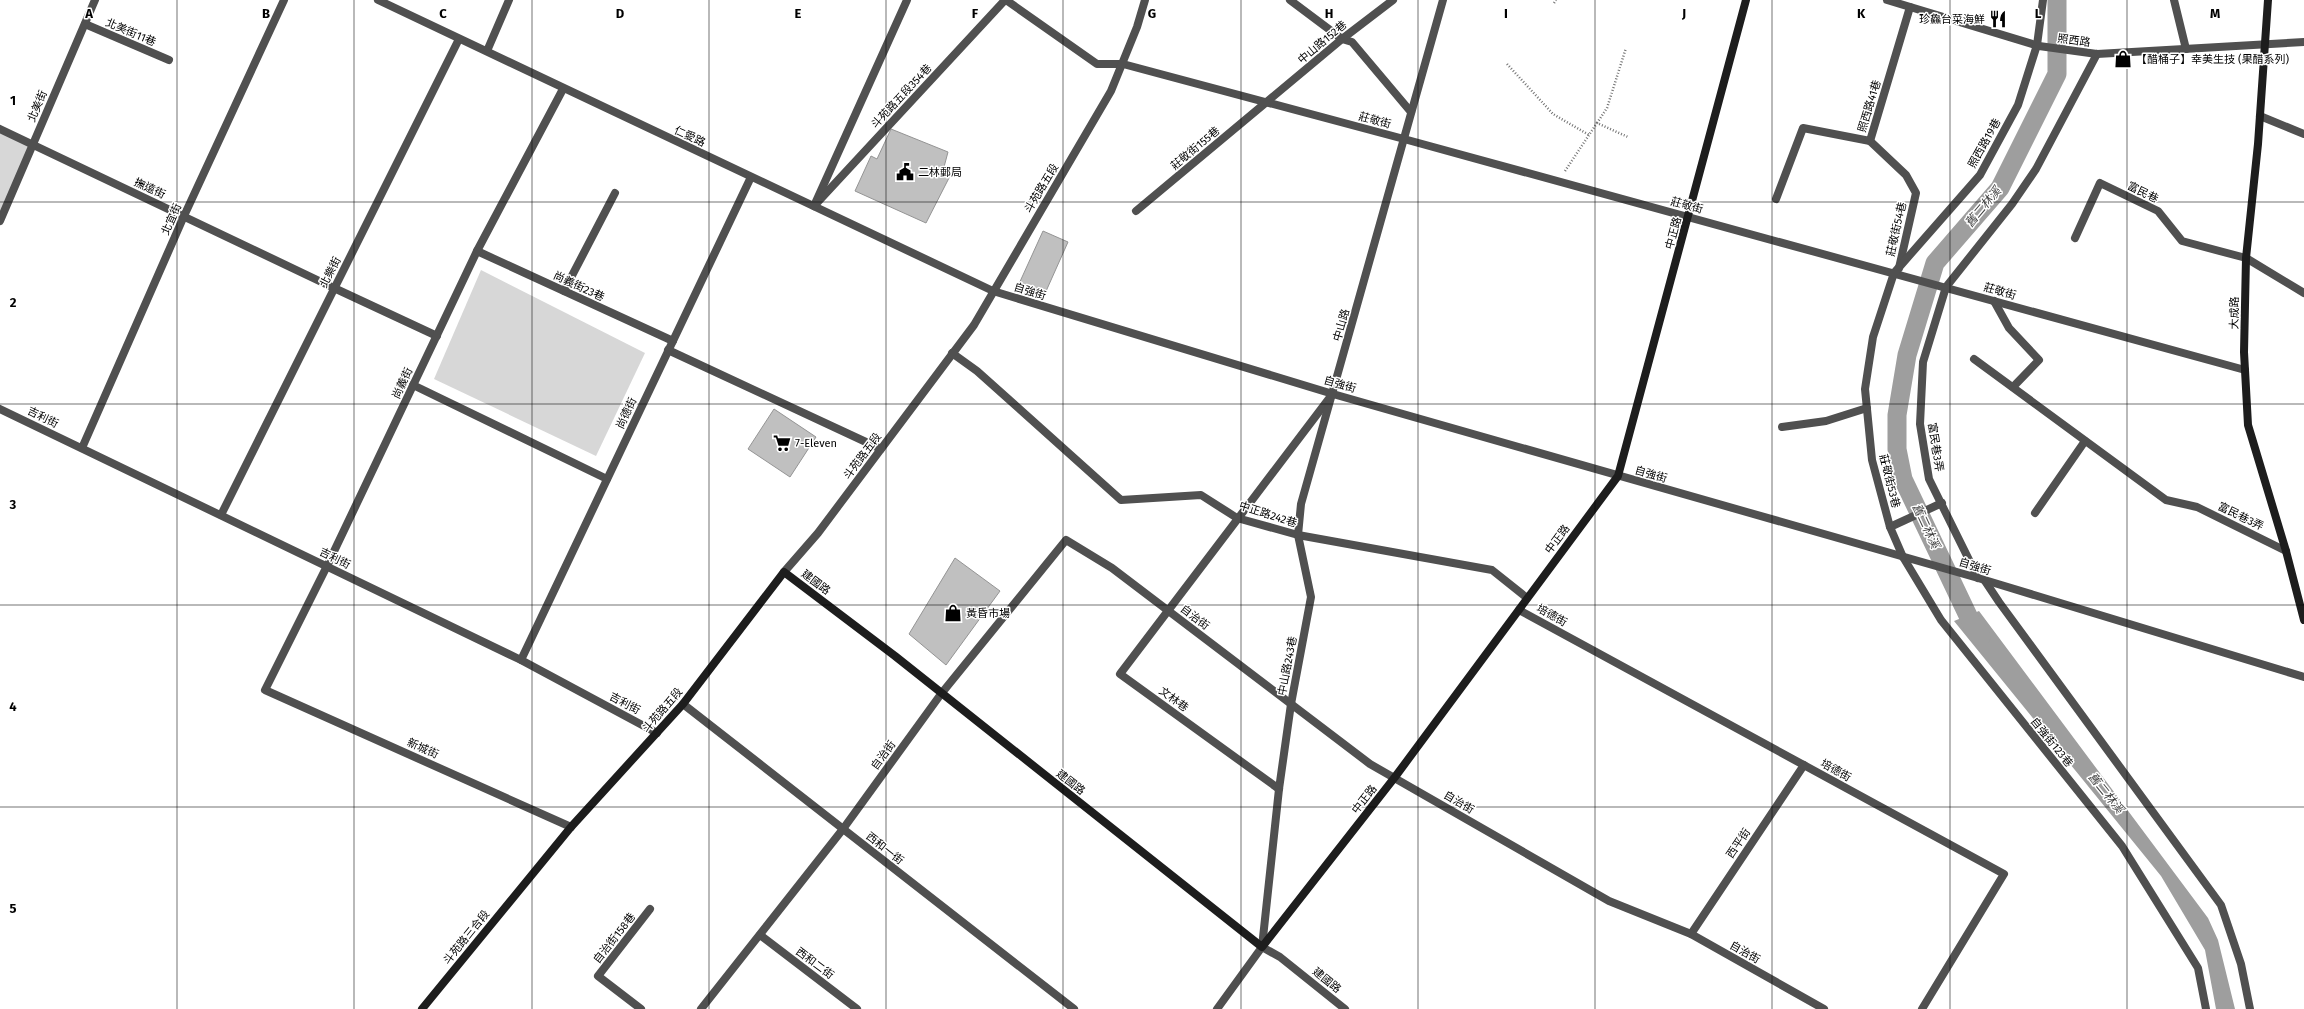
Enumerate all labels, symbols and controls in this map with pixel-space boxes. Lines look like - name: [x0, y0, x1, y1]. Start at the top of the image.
- text: A: [84, 6, 93, 21]
- text: B: [262, 6, 270, 21]
- text: C: [439, 6, 447, 21]
- text: D: [616, 6, 625, 21]
- text: E: [795, 6, 802, 21]
- text: F: [972, 6, 979, 21]
- text: G: [1148, 6, 1156, 21]
- text: H: [1325, 6, 1333, 21]
- text: I: [1504, 6, 1508, 21]
- text: J: [1681, 6, 1686, 21]
- text: K: [1857, 6, 1866, 21]
- text: L: [2035, 6, 2042, 21]
- text: M: [2210, 6, 2220, 21]
- restaurant icon: 珍鱻台菜海鮮: [1988, 9, 2008, 29]
- place label: 珍鱻台菜海鮮: [1919, 13, 1985, 26]
- street label: 北美街11巷: [104, 16, 158, 49]
- street label: 中山路152巷: [1295, 18, 1349, 67]
- street label: 照西路: [2057, 32, 2091, 49]
- shop icon: 【醋桶子】幸美生技 (果醋系列): [2113, 49, 2133, 69]
- place label: 【醋桶子】幸美生技 (果醋系列): [2136, 53, 2289, 66]
- street label: 斗苑路五段354巷: [868, 62, 934, 131]
- street label: 照西路41巷: [1855, 78, 1884, 134]
- street label: 北美街: [25, 88, 50, 124]
- text: 1: [10, 93, 16, 108]
- street label: 莊敬街: [1357, 110, 1392, 131]
- street label: 照西路19巷: [1966, 116, 2003, 170]
- street label: 仁愛路: [672, 124, 707, 149]
- street label: 莊敬街155巷: [1168, 124, 1222, 173]
- street label: 斗苑路五段: [1022, 161, 1061, 215]
- public building icon: 二林郵局: [895, 162, 915, 182]
- place label: 二林郵局: [918, 166, 962, 179]
- street label: 撫遠街: [132, 176, 167, 201]
- street label: 富民巷: [2125, 179, 2160, 206]
- water label: 舊二林溪: [1962, 183, 2005, 230]
- street label: 莊敬街: [1669, 195, 1704, 216]
- street label: 北宜街: [159, 201, 184, 237]
- street label: 莊敬街54巷: [1884, 201, 1909, 258]
- street label: 中正路: [1663, 216, 1684, 251]
- street label: 北樂街: [317, 255, 344, 290]
- street label: 尚義街23巷: [551, 269, 606, 304]
- street label: 自強街: [1012, 280, 1048, 303]
- street label: 莊敬街: [1982, 281, 2018, 302]
- text: 2: [10, 295, 17, 310]
- street label: 大成路: [2228, 296, 2241, 330]
- street label: 中山路: [1331, 307, 1352, 343]
- street label: 尚義街: [390, 366, 415, 401]
- street label: 自強街: [1322, 374, 1358, 395]
- street label: 尚德街: [614, 396, 639, 431]
- street label: 吉利街: [25, 404, 60, 431]
- street label: 富民巷3弄: [1925, 422, 1946, 473]
- street label: 斗苑路五段: [841, 430, 884, 482]
- supermarket icon: 7-Eleven: [772, 433, 792, 453]
- place label: 7-Eleven: [795, 437, 837, 450]
- street label: 莊敬街53巷: [1877, 453, 1902, 509]
- street label: 自強街: [1633, 464, 1669, 485]
- text: 3: [9, 497, 17, 512]
- street label: 中正路242巷: [1237, 499, 1298, 530]
- street label: 富民巷3弄: [2216, 500, 2266, 533]
- water label: 舊二林溪: [1910, 501, 1943, 553]
- street label: 中正路: [1542, 522, 1573, 556]
- street label: 吉利街: [317, 545, 352, 572]
- street label: 自強街: [1957, 555, 1993, 578]
- street label: 建國路: [799, 567, 833, 598]
- street label: 自治街: [1178, 602, 1212, 633]
- street label: 培德街: [1534, 602, 1569, 629]
- shop icon: 黃昏市場: [943, 603, 963, 623]
- place label: 黃昏市場: [966, 607, 1010, 620]
- street label: 中山路243巷: [1275, 635, 1300, 697]
- street label: 文林巷: [1157, 684, 1191, 714]
- street label: 斗苑路五段: [639, 685, 685, 735]
- street label: 吉利街: [607, 690, 642, 717]
- text: 4: [9, 699, 17, 714]
- street label: 自強街123巷: [2028, 715, 2075, 770]
- street label: 新城街: [405, 736, 441, 761]
- street label: 自治街: [868, 738, 898, 772]
- street label: 培德街: [1818, 757, 1853, 784]
- street label: 建國路: [1054, 767, 1088, 798]
- water label: 舊二林溪: [2085, 770, 2128, 818]
- street label: 中正路: [1349, 782, 1380, 816]
- street label: 自治街: [1441, 788, 1476, 816]
- street label: 西平街: [1724, 826, 1753, 861]
- street label: 西和一街: [863, 830, 906, 867]
- text: 5: [10, 901, 17, 916]
- street label: 斗苑路三合段: [441, 908, 492, 967]
- street label: 自治街158巷: [591, 911, 638, 966]
- street label: 自治街: [1727, 939, 1762, 966]
- street label: 西和二街: [793, 945, 836, 982]
- street label: 建國路: [1310, 965, 1344, 996]

